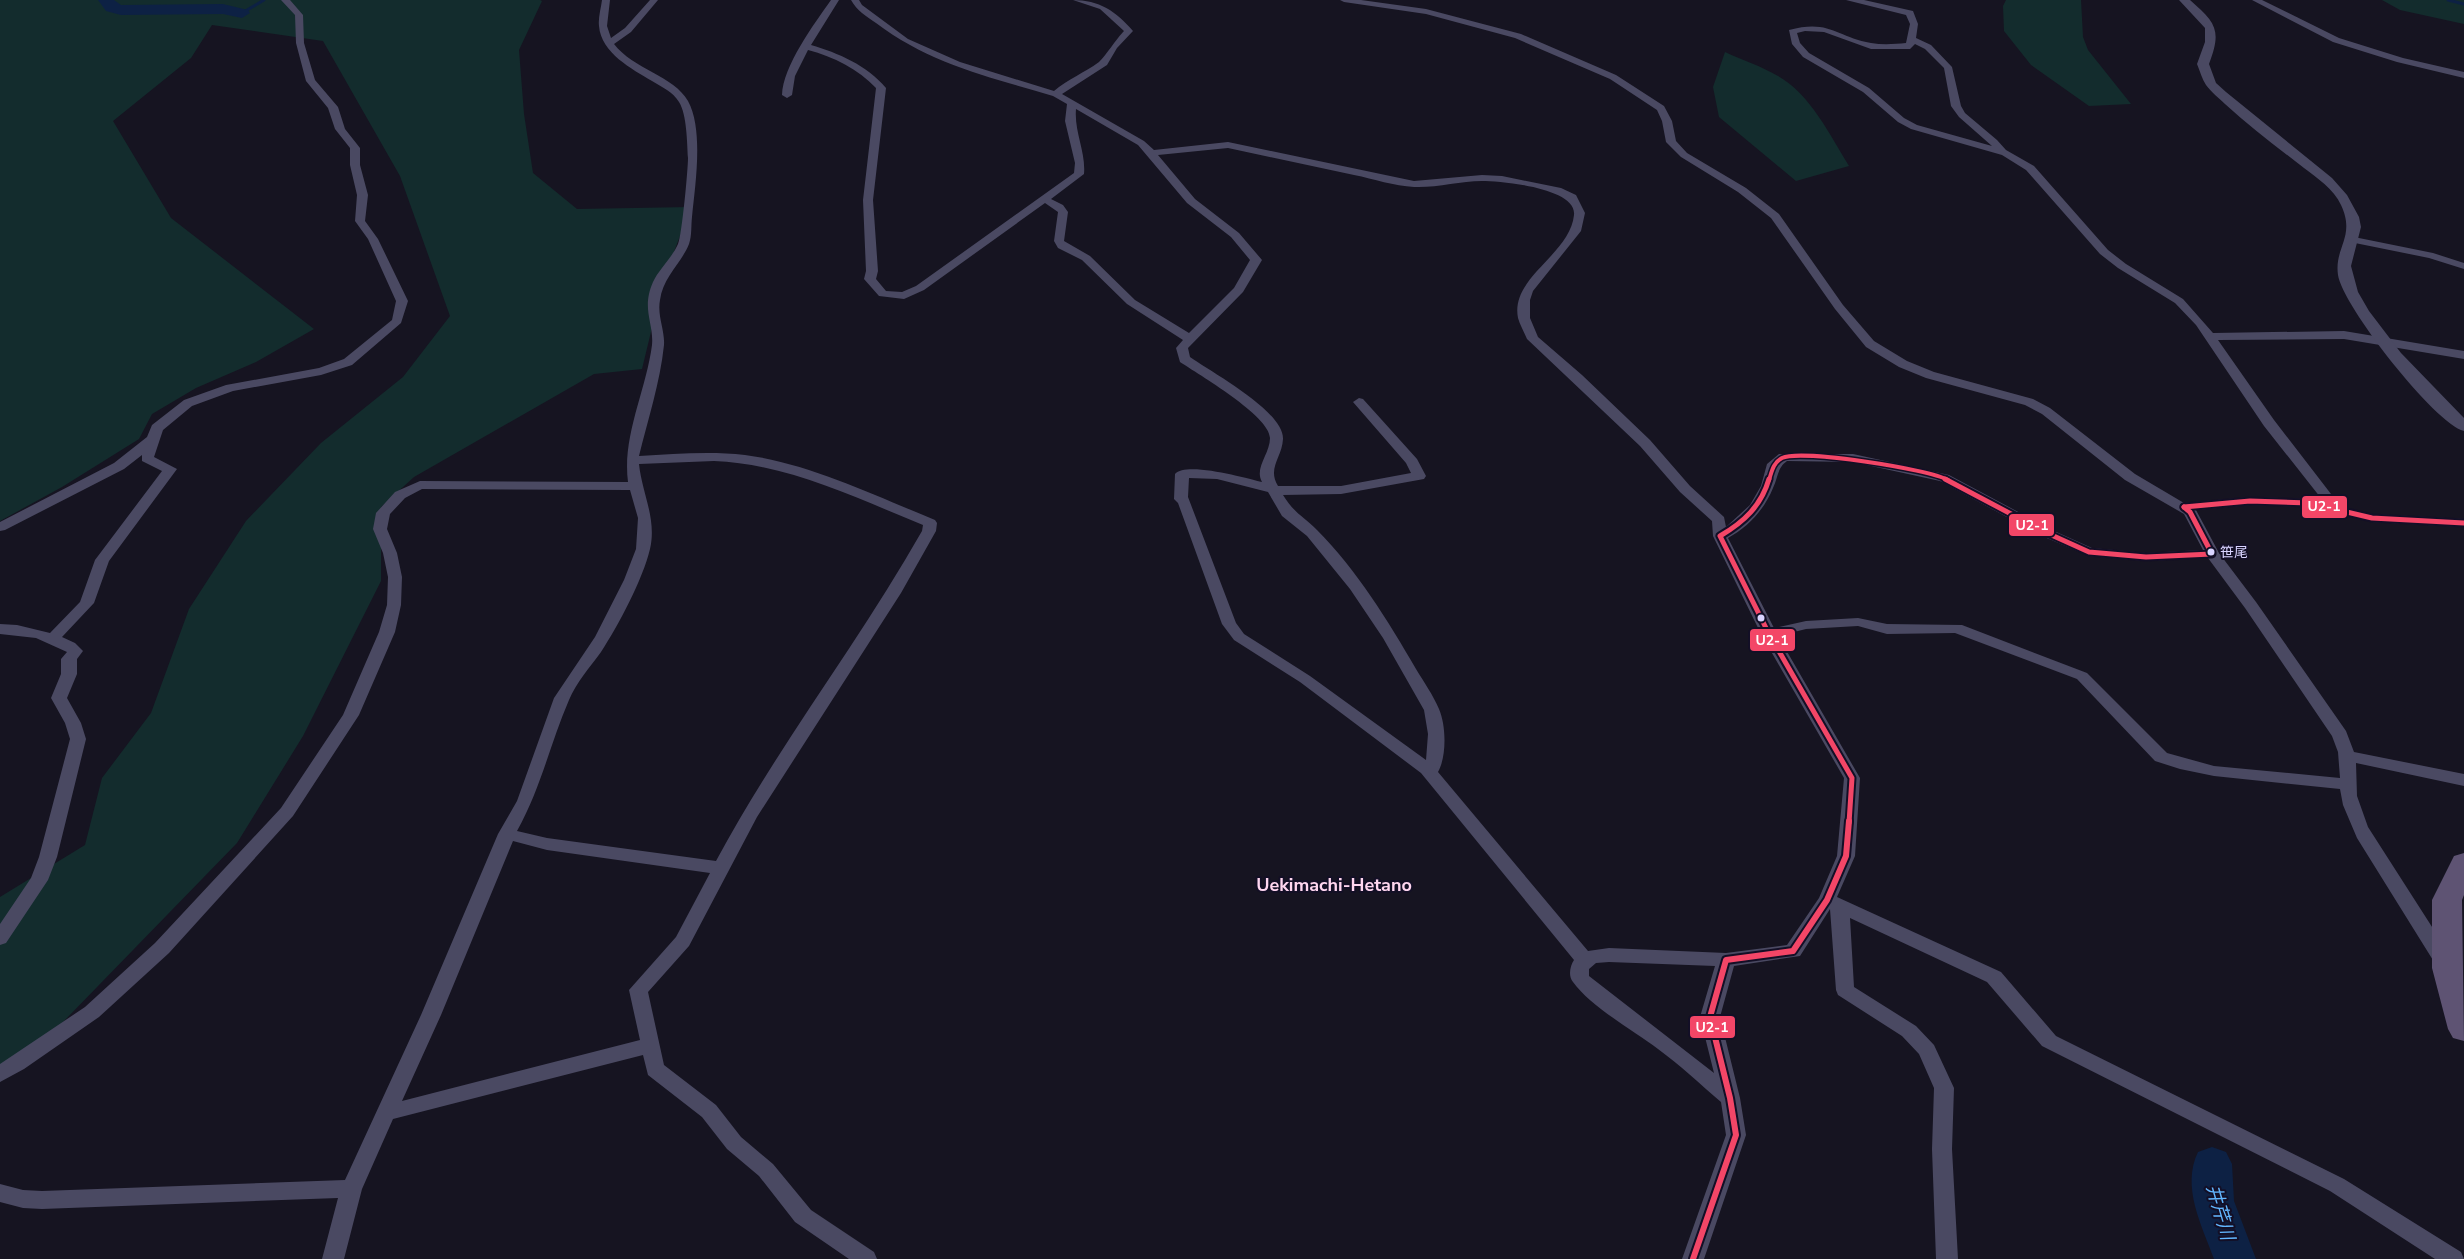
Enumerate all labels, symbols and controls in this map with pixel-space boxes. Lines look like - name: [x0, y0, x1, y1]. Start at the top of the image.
- line badge: U2-1: [2301, 495, 2348, 519]
- text: U2-1: [2307, 497, 2341, 516]
- line badge: U2-1: [2008, 513, 2055, 537]
- text: U2-1: [2015, 516, 2049, 535]
- place label: 笹尾: [2220, 543, 2248, 562]
- marker: 笹尾: [2206, 547, 2216, 557]
- unlabelled marker: [1756, 613, 1766, 623]
- line badge: U2-1: [1749, 628, 1796, 652]
- text: U2-1: [1755, 631, 1789, 650]
- district label: Uekimachi-Hetano: [1256, 873, 1412, 897]
- line badge: U2-1: [1689, 1015, 1736, 1039]
- text: U2-1: [1695, 1018, 1729, 1037]
- water label: 井芹川: [2200, 1181, 2241, 1245]

